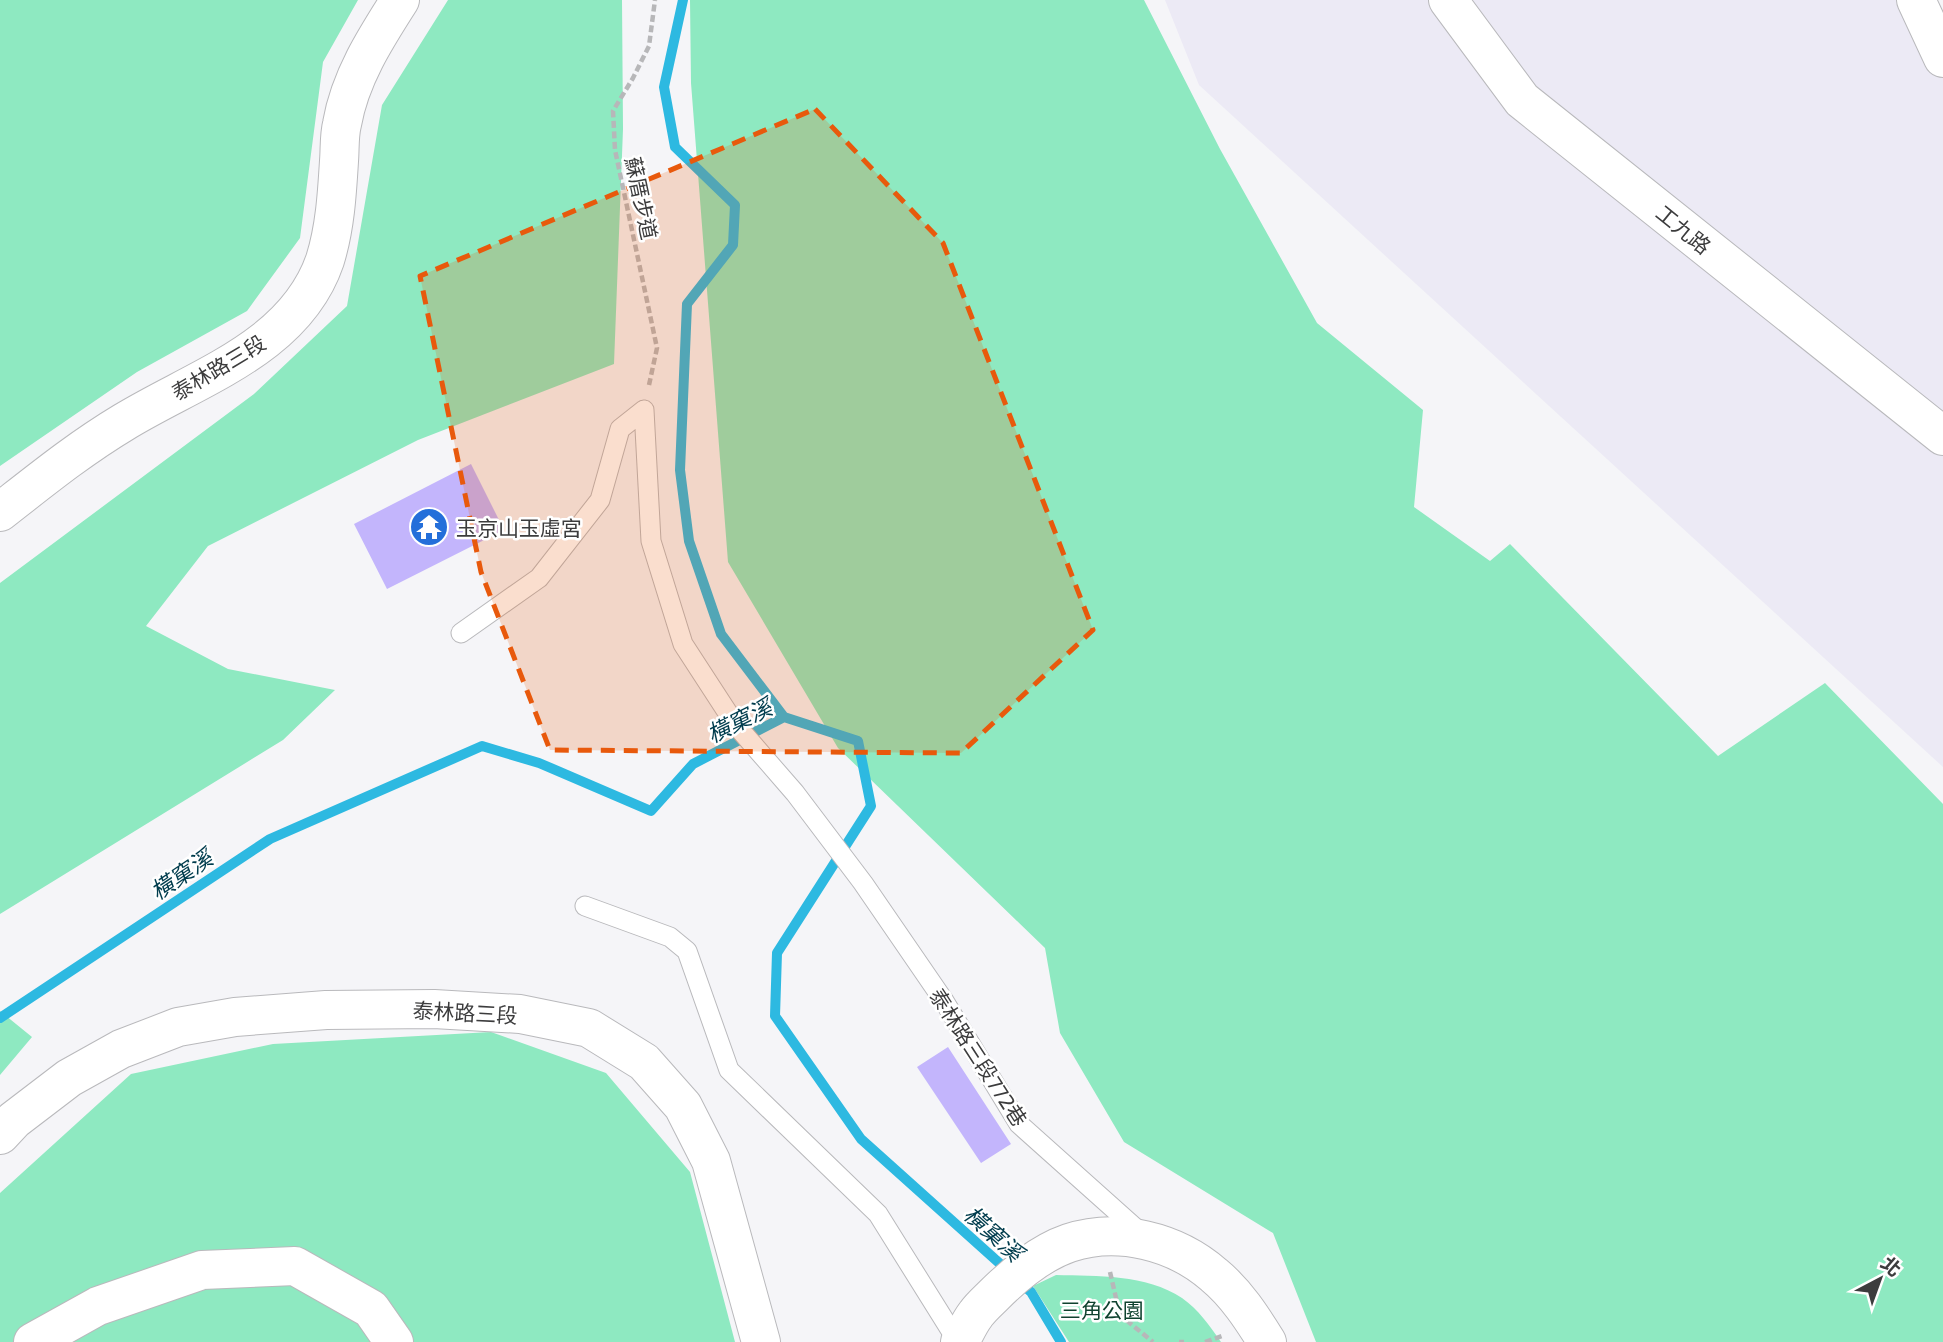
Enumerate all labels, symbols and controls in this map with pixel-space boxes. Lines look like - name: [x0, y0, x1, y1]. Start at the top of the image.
- street label: 蘇厝步道: [621, 154, 663, 242]
- street label: 工九路: [1652, 199, 1716, 259]
- street label: 泰林路三段: [167, 329, 269, 405]
- temple icon: 玉京山玉虛宮: [408, 506, 450, 548]
- place label: 玉京山玉虛宮: [456, 515, 582, 540]
- water label: 橫窠溪: [702, 691, 779, 748]
- water label: 橫窠溪: [145, 841, 220, 905]
- street label: 泰林路三段772巷: [925, 983, 1033, 1131]
- street label: 泰林路三段: [412, 997, 518, 1027]
- water label: 橫窠溪: [959, 1200, 1031, 1268]
- north arrow: [1845, 1244, 1915, 1314]
- text: 北: [1877, 1251, 1906, 1281]
- park label: 三角公園: [1060, 1297, 1144, 1322]

